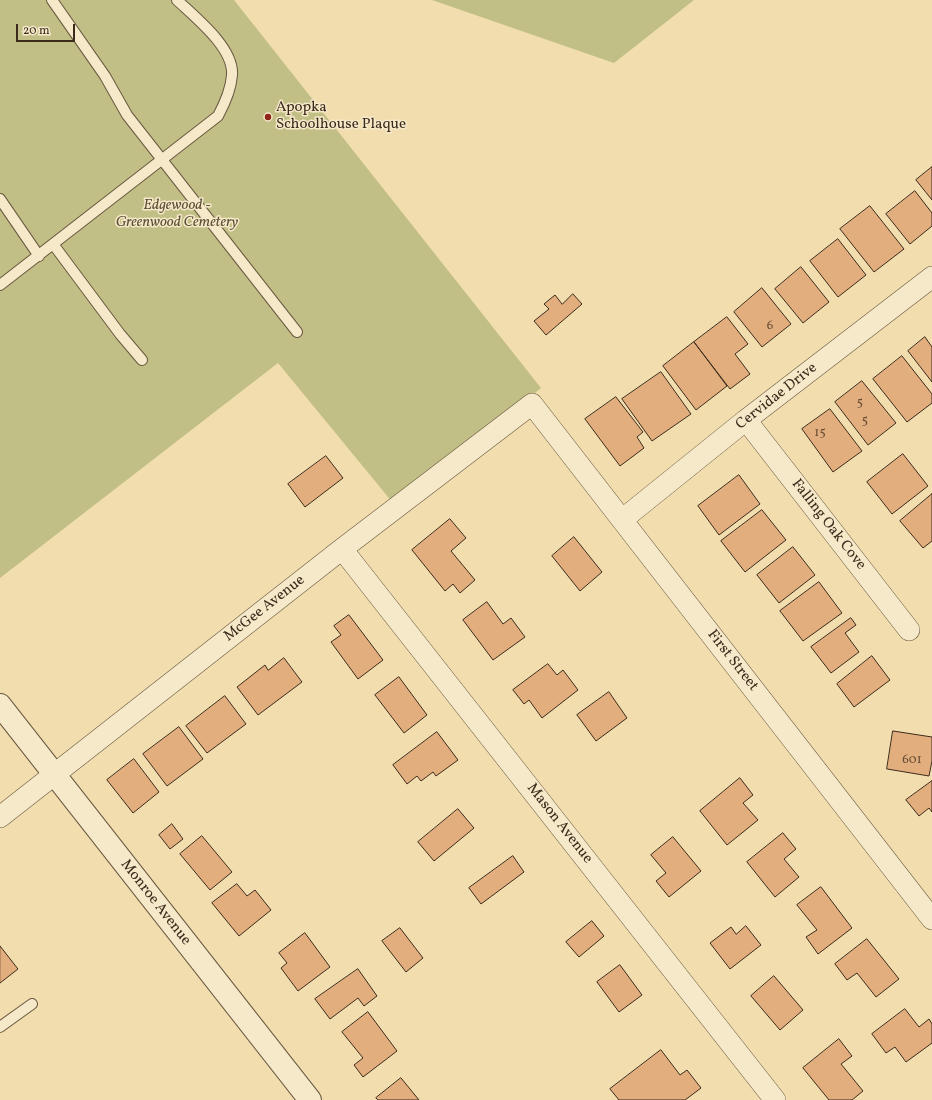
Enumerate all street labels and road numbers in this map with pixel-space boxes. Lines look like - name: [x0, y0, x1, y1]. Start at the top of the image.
- street label: Cervidae Drive: [733, 360, 821, 434]
- street label: Falling Oak Cove: [787, 476, 869, 574]
- street label: McGee Avenue: [221, 572, 309, 646]
- street label: First Street: [703, 627, 761, 695]
- street label: Mason Avenue: [522, 780, 596, 868]
- street label: Monroe Avenue: [116, 856, 194, 950]

